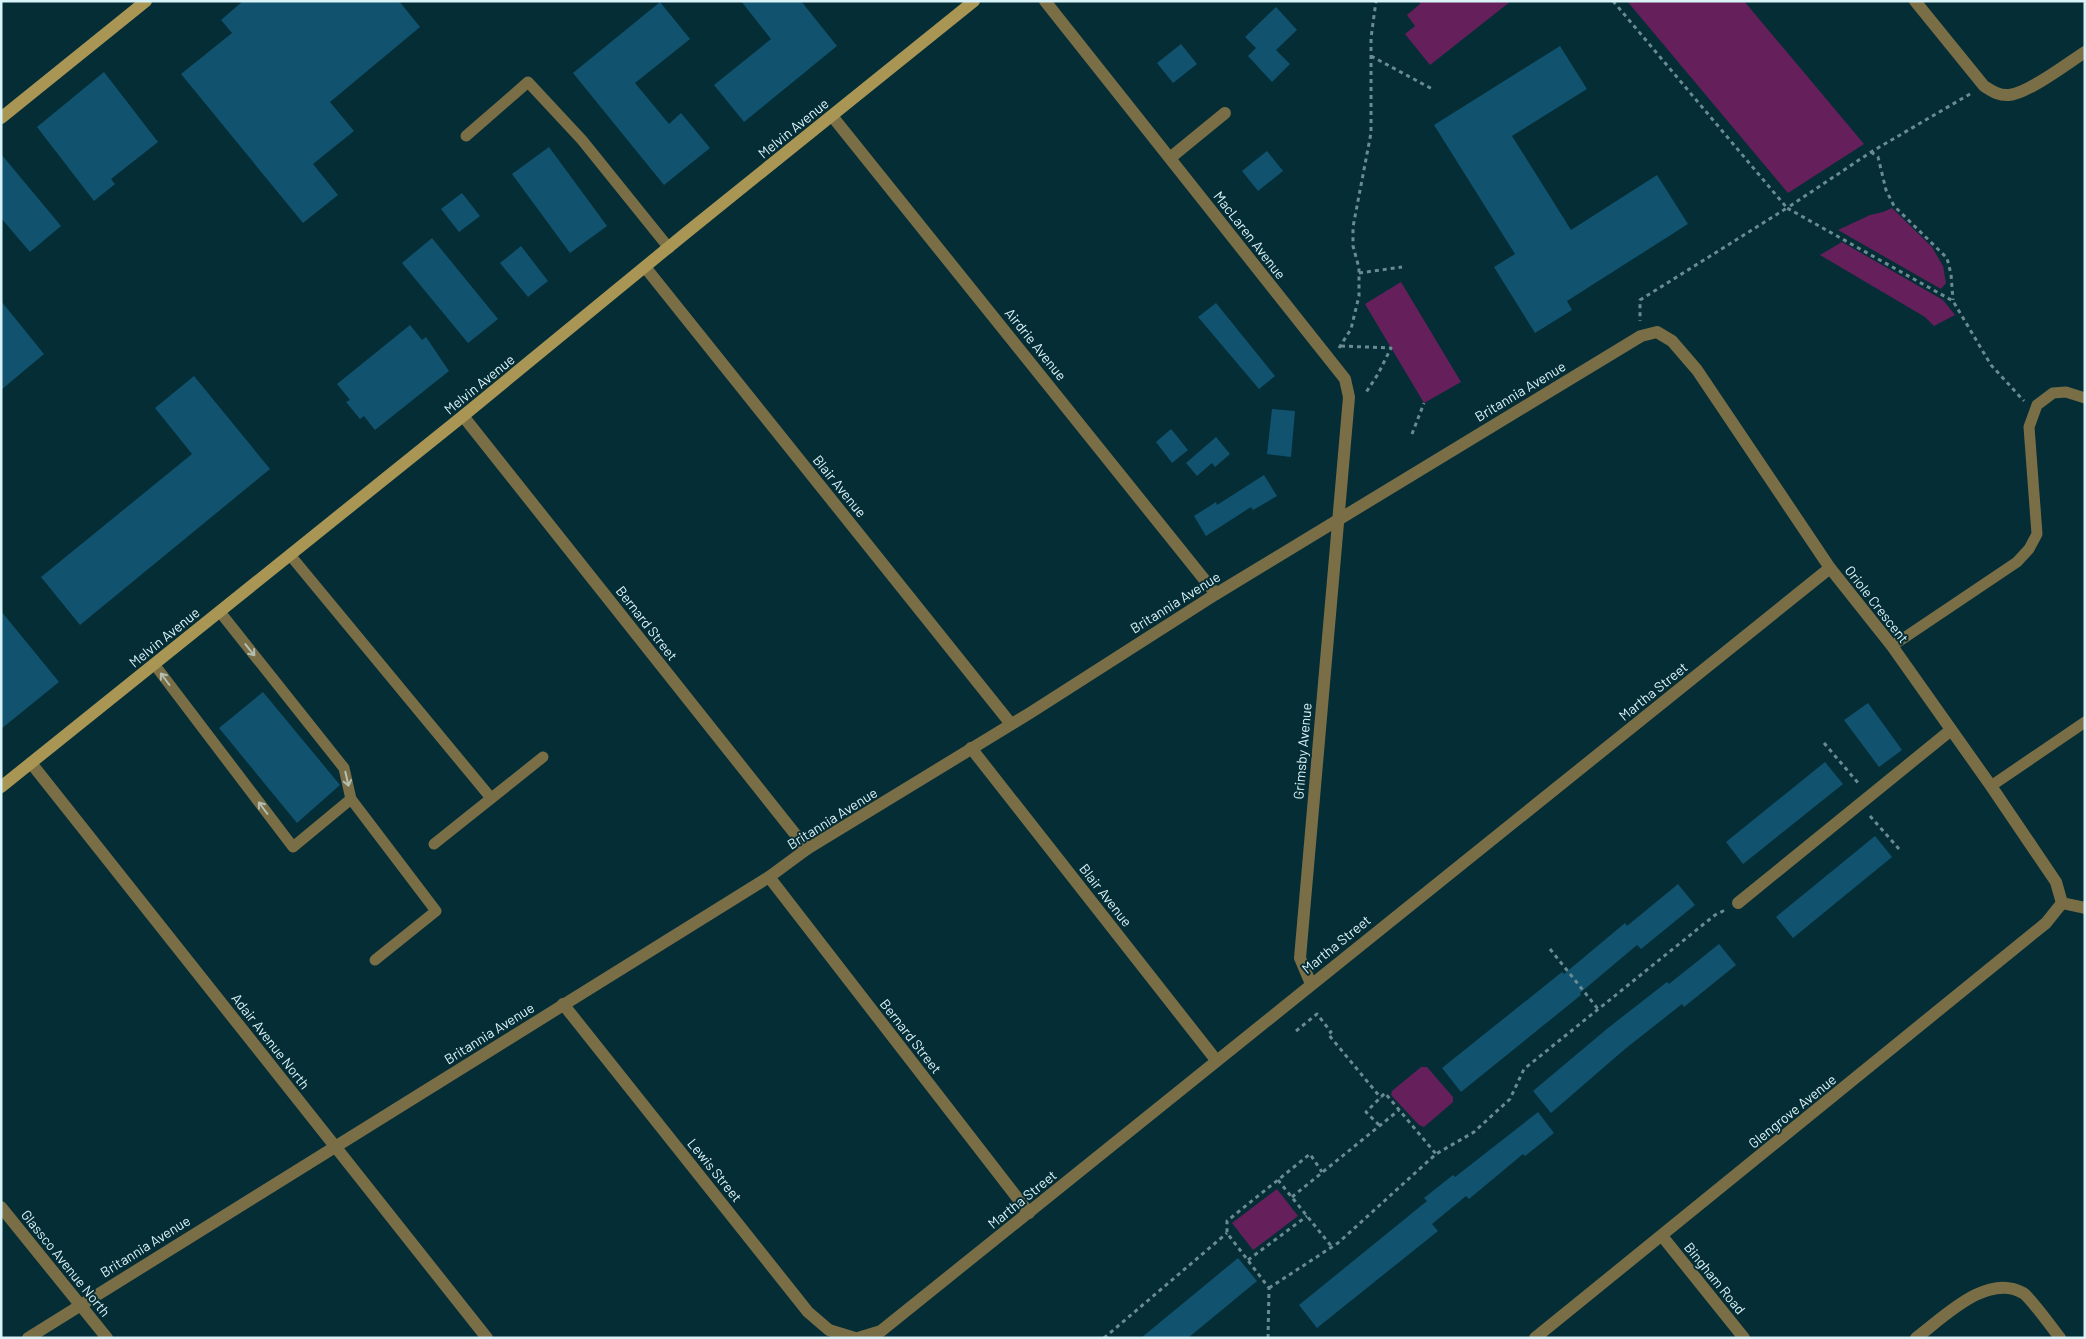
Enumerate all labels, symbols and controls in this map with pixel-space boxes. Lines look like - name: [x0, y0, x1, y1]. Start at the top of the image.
- street label: Melvin Avenue: [754, 94, 832, 162]
- street label: MacLaren Avenue: [1210, 188, 1290, 282]
- street label: Airdrie Avenue: [1002, 304, 1070, 384]
- street label: Melvin Avenue: [440, 350, 518, 418]
- street label: Britannia Avenue: [1472, 357, 1568, 425]
- street label: Blair Avenue: [810, 451, 870, 521]
- street label: Oriole Crescent: [1842, 562, 1912, 646]
- street label: Britannia Avenue: [1127, 568, 1223, 636]
- street label: Bernard Street: [613, 582, 681, 664]
- street label: Melvin Avenue: [125, 603, 203, 671]
- one-way arrow: [245, 643, 256, 656]
- street label: Martha Street: [1615, 658, 1691, 724]
- one-way arrow: [160, 672, 170, 686]
- street label: Grimsby Avenue: [1289, 702, 1315, 800]
- one-way arrow: [343, 771, 352, 787]
- street label: Britannia Avenue: [784, 784, 880, 852]
- one-way arrow: [258, 802, 269, 815]
- street label: Blair Avenue: [1076, 860, 1136, 930]
- street label: Martha Street: [1298, 911, 1374, 977]
- street label: Adair Avenue North: [228, 990, 314, 1092]
- street label: Bernard Street: [877, 995, 945, 1077]
- street label: Britannia Avenue: [441, 999, 537, 1067]
- street label: Glengrove Avenue: [1745, 1070, 1839, 1152]
- street label: Lewis Street: [684, 1135, 746, 1205]
- street label: Martha Street: [984, 1166, 1060, 1232]
- street label: Glassco Avenue North: [18, 1206, 114, 1320]
- street label: Britannia Avenue: [97, 1212, 193, 1280]
- street label: Bingham Road: [1681, 1239, 1749, 1317]

